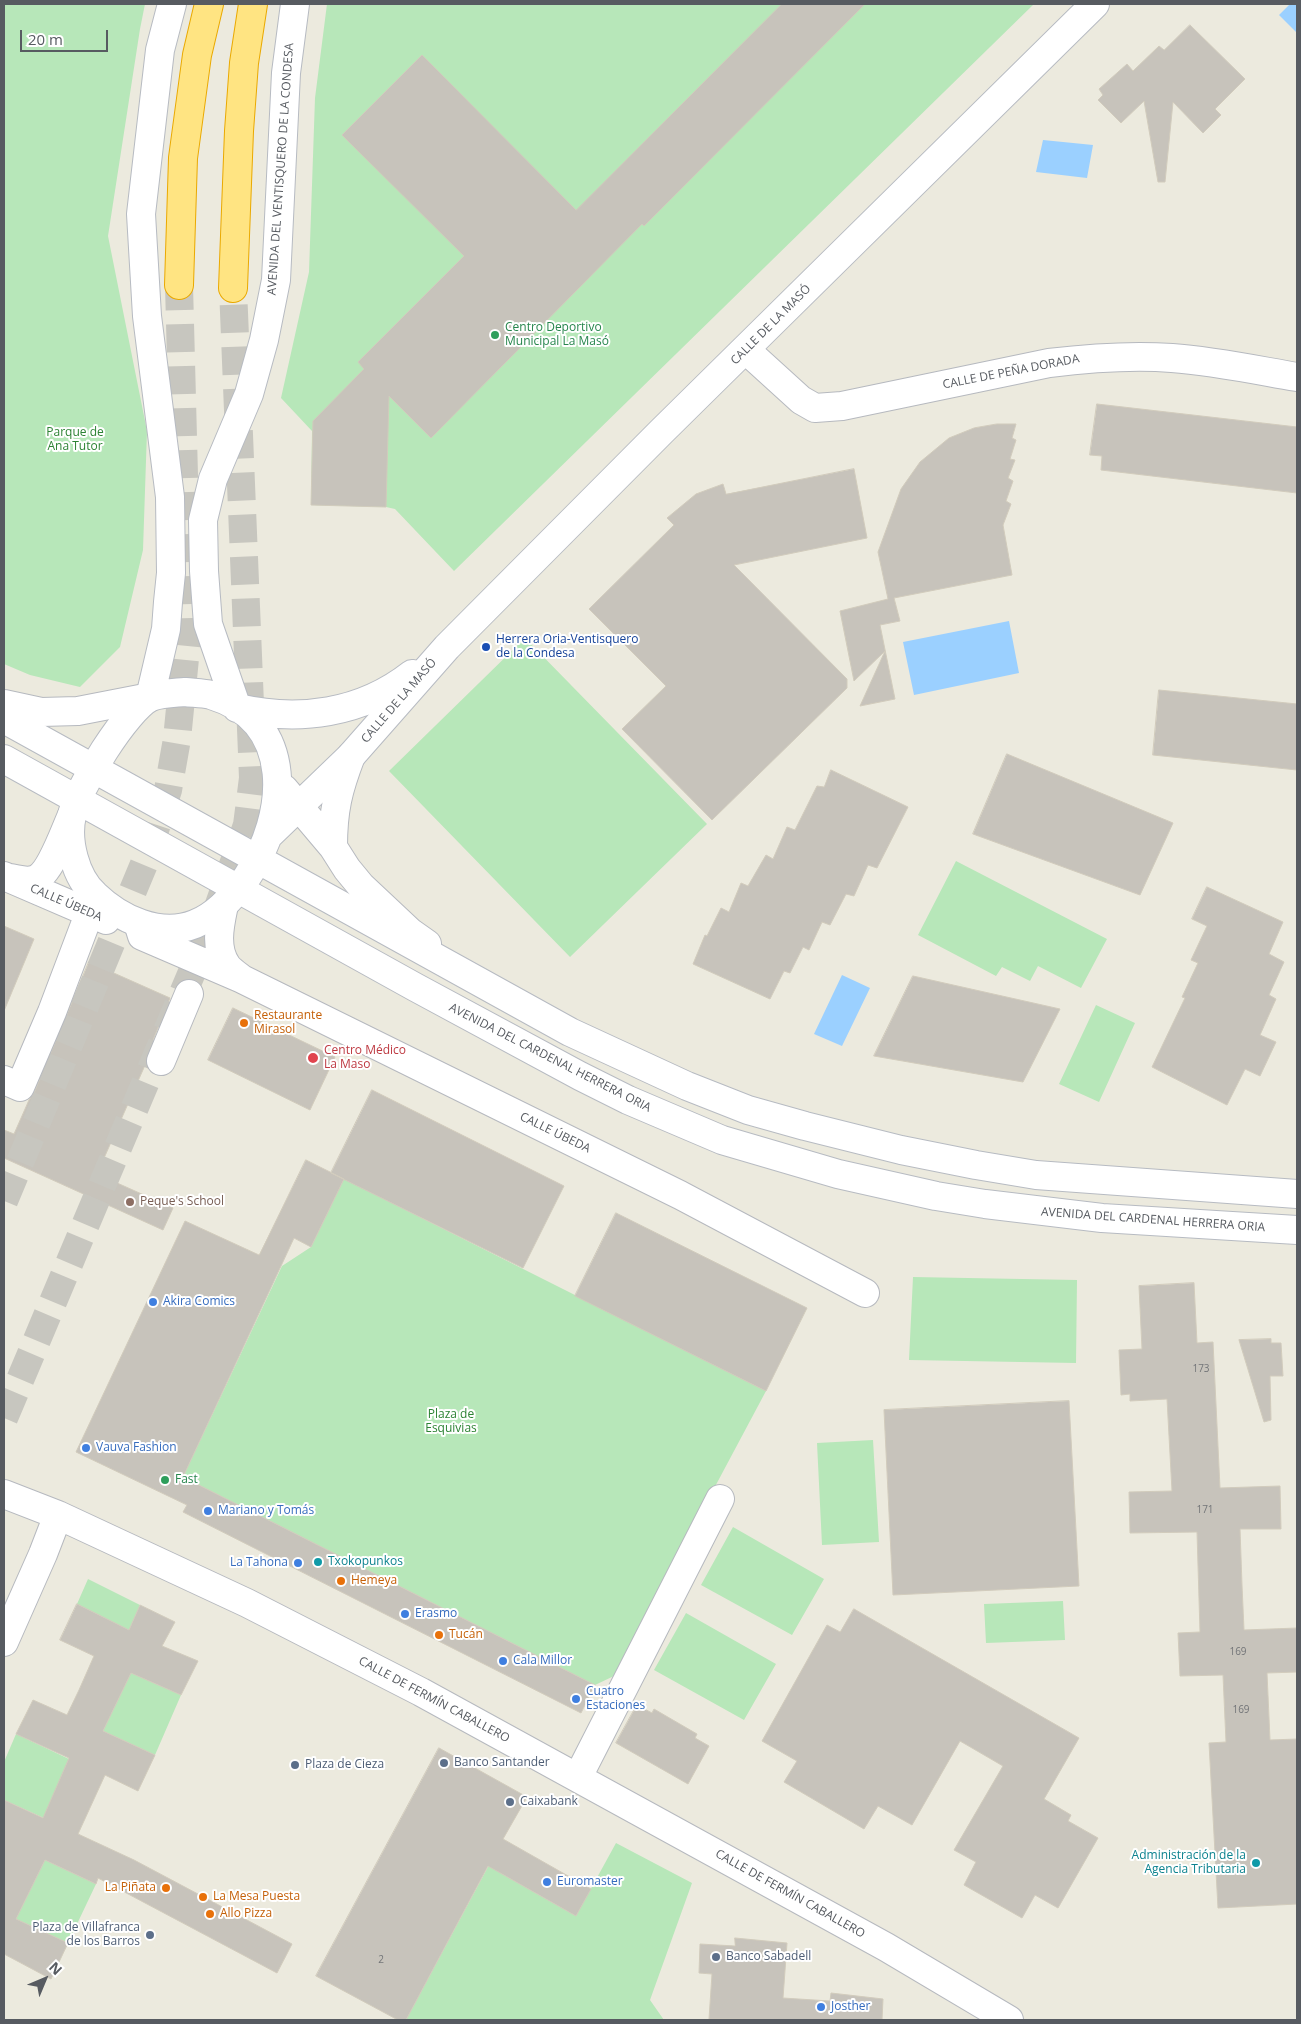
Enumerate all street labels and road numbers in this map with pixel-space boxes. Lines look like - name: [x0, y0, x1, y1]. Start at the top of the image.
- street label: AVENIDA DEL VENTISQUERO DE LA CONDESA: [265, 42, 297, 296]
- street label: CALLE DE LA MASÓ: [728, 282, 814, 368]
- street label: CALLE DE PEÑA DORADA: [941, 352, 1081, 392]
- street label: CALLE DE LA MASÓ: [358, 656, 440, 746]
- street label: CALLE ÚBEDA: [28, 881, 104, 925]
- street label: AVENIDA DEL CARDENAL HERRERA ORIA: [447, 1001, 653, 1115]
- street label: CALLE ÚBEDA: [517, 1110, 593, 1156]
- street label: AVENIDA DEL CARDENAL HERRERA ORIA: [1040, 1205, 1266, 1235]
- street label: CALLE DE FERMÍN CABALLERO: [356, 1654, 512, 1746]
- street label: CALLE DE FERMÍN CABALLERO: [713, 1847, 867, 1941]

